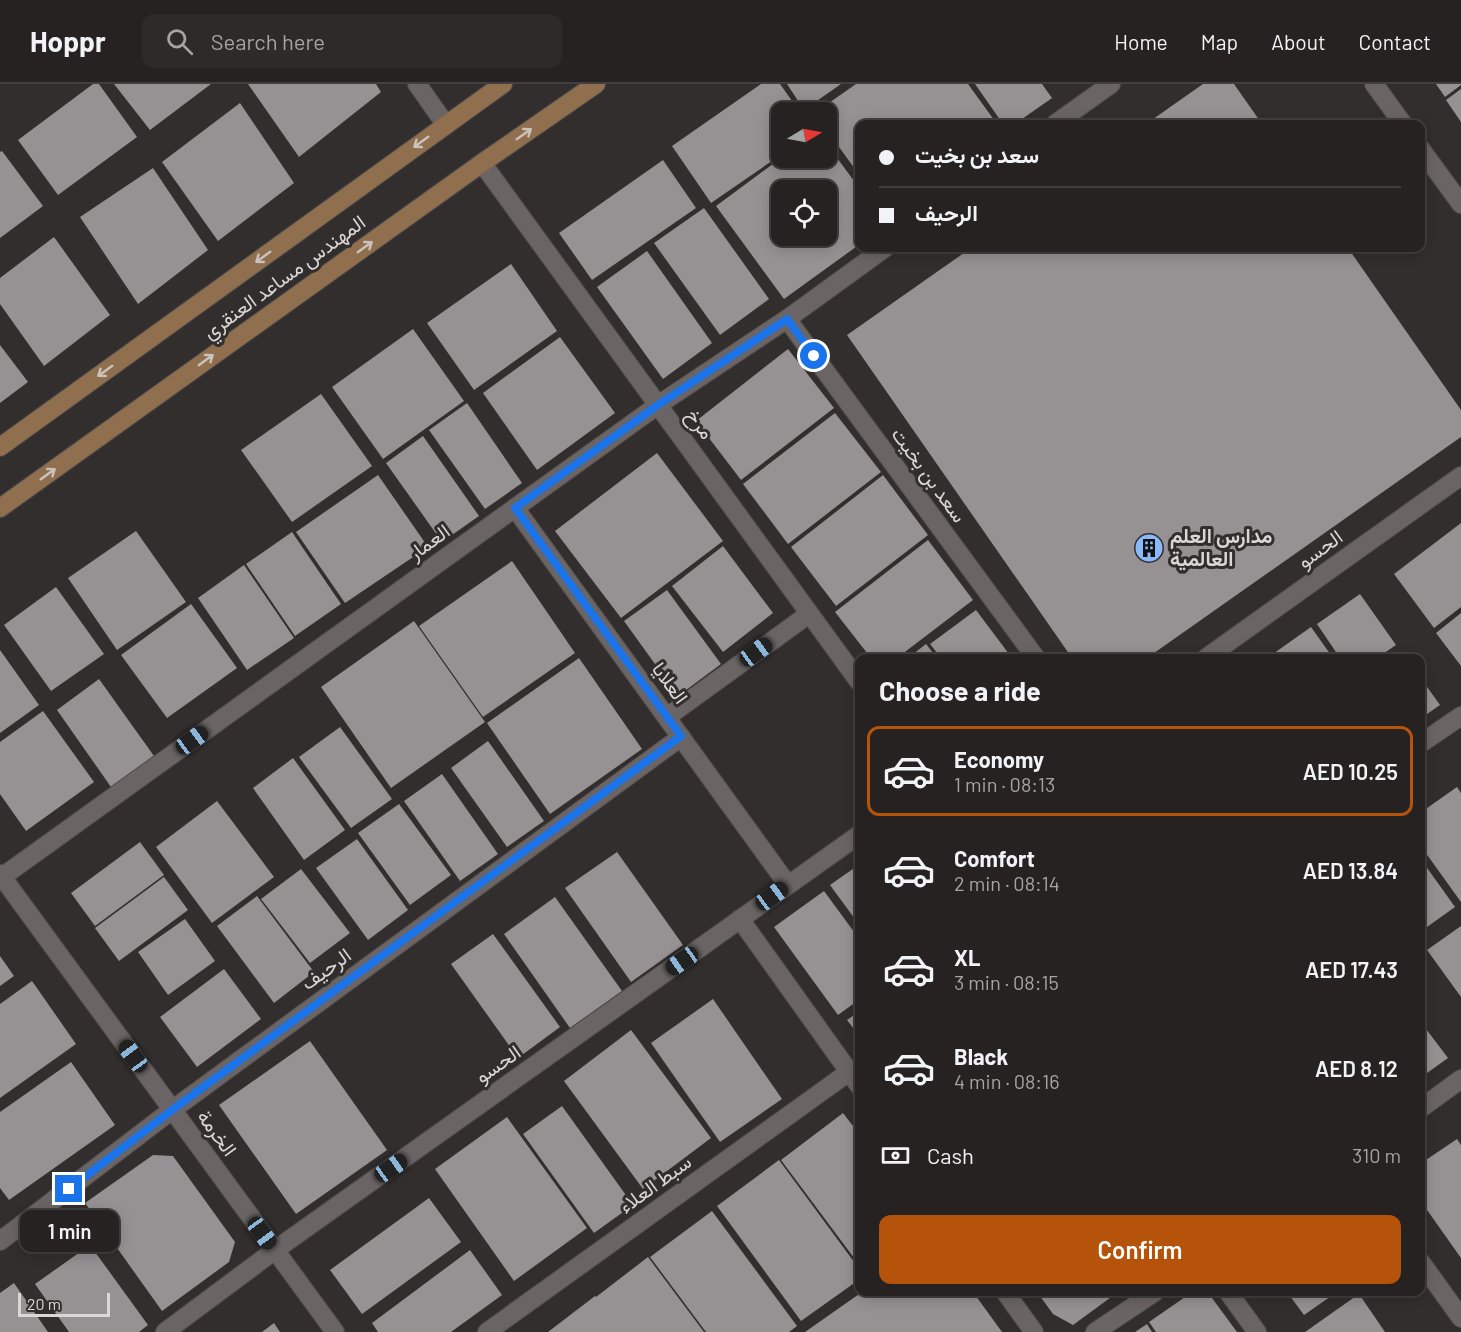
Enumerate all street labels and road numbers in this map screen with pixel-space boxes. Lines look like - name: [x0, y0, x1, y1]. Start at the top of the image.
- street label: المهندس مساعد العنقري: [197, 209, 373, 348]
- street label: مرخ: [679, 404, 720, 445]
- street label: سعد بن بخيت: [887, 422, 972, 527]
- street label: العمار: [402, 518, 455, 566]
- street label: الحسو: [1292, 524, 1348, 574]
- street label: العلايا: [647, 657, 694, 708]
- street label: الرحيف: [296, 942, 356, 996]
- street label: الحسو: [470, 1039, 526, 1089]
- street label: الخرمة: [191, 1105, 243, 1161]
- street label: سبط العلاء: [613, 1149, 696, 1218]

